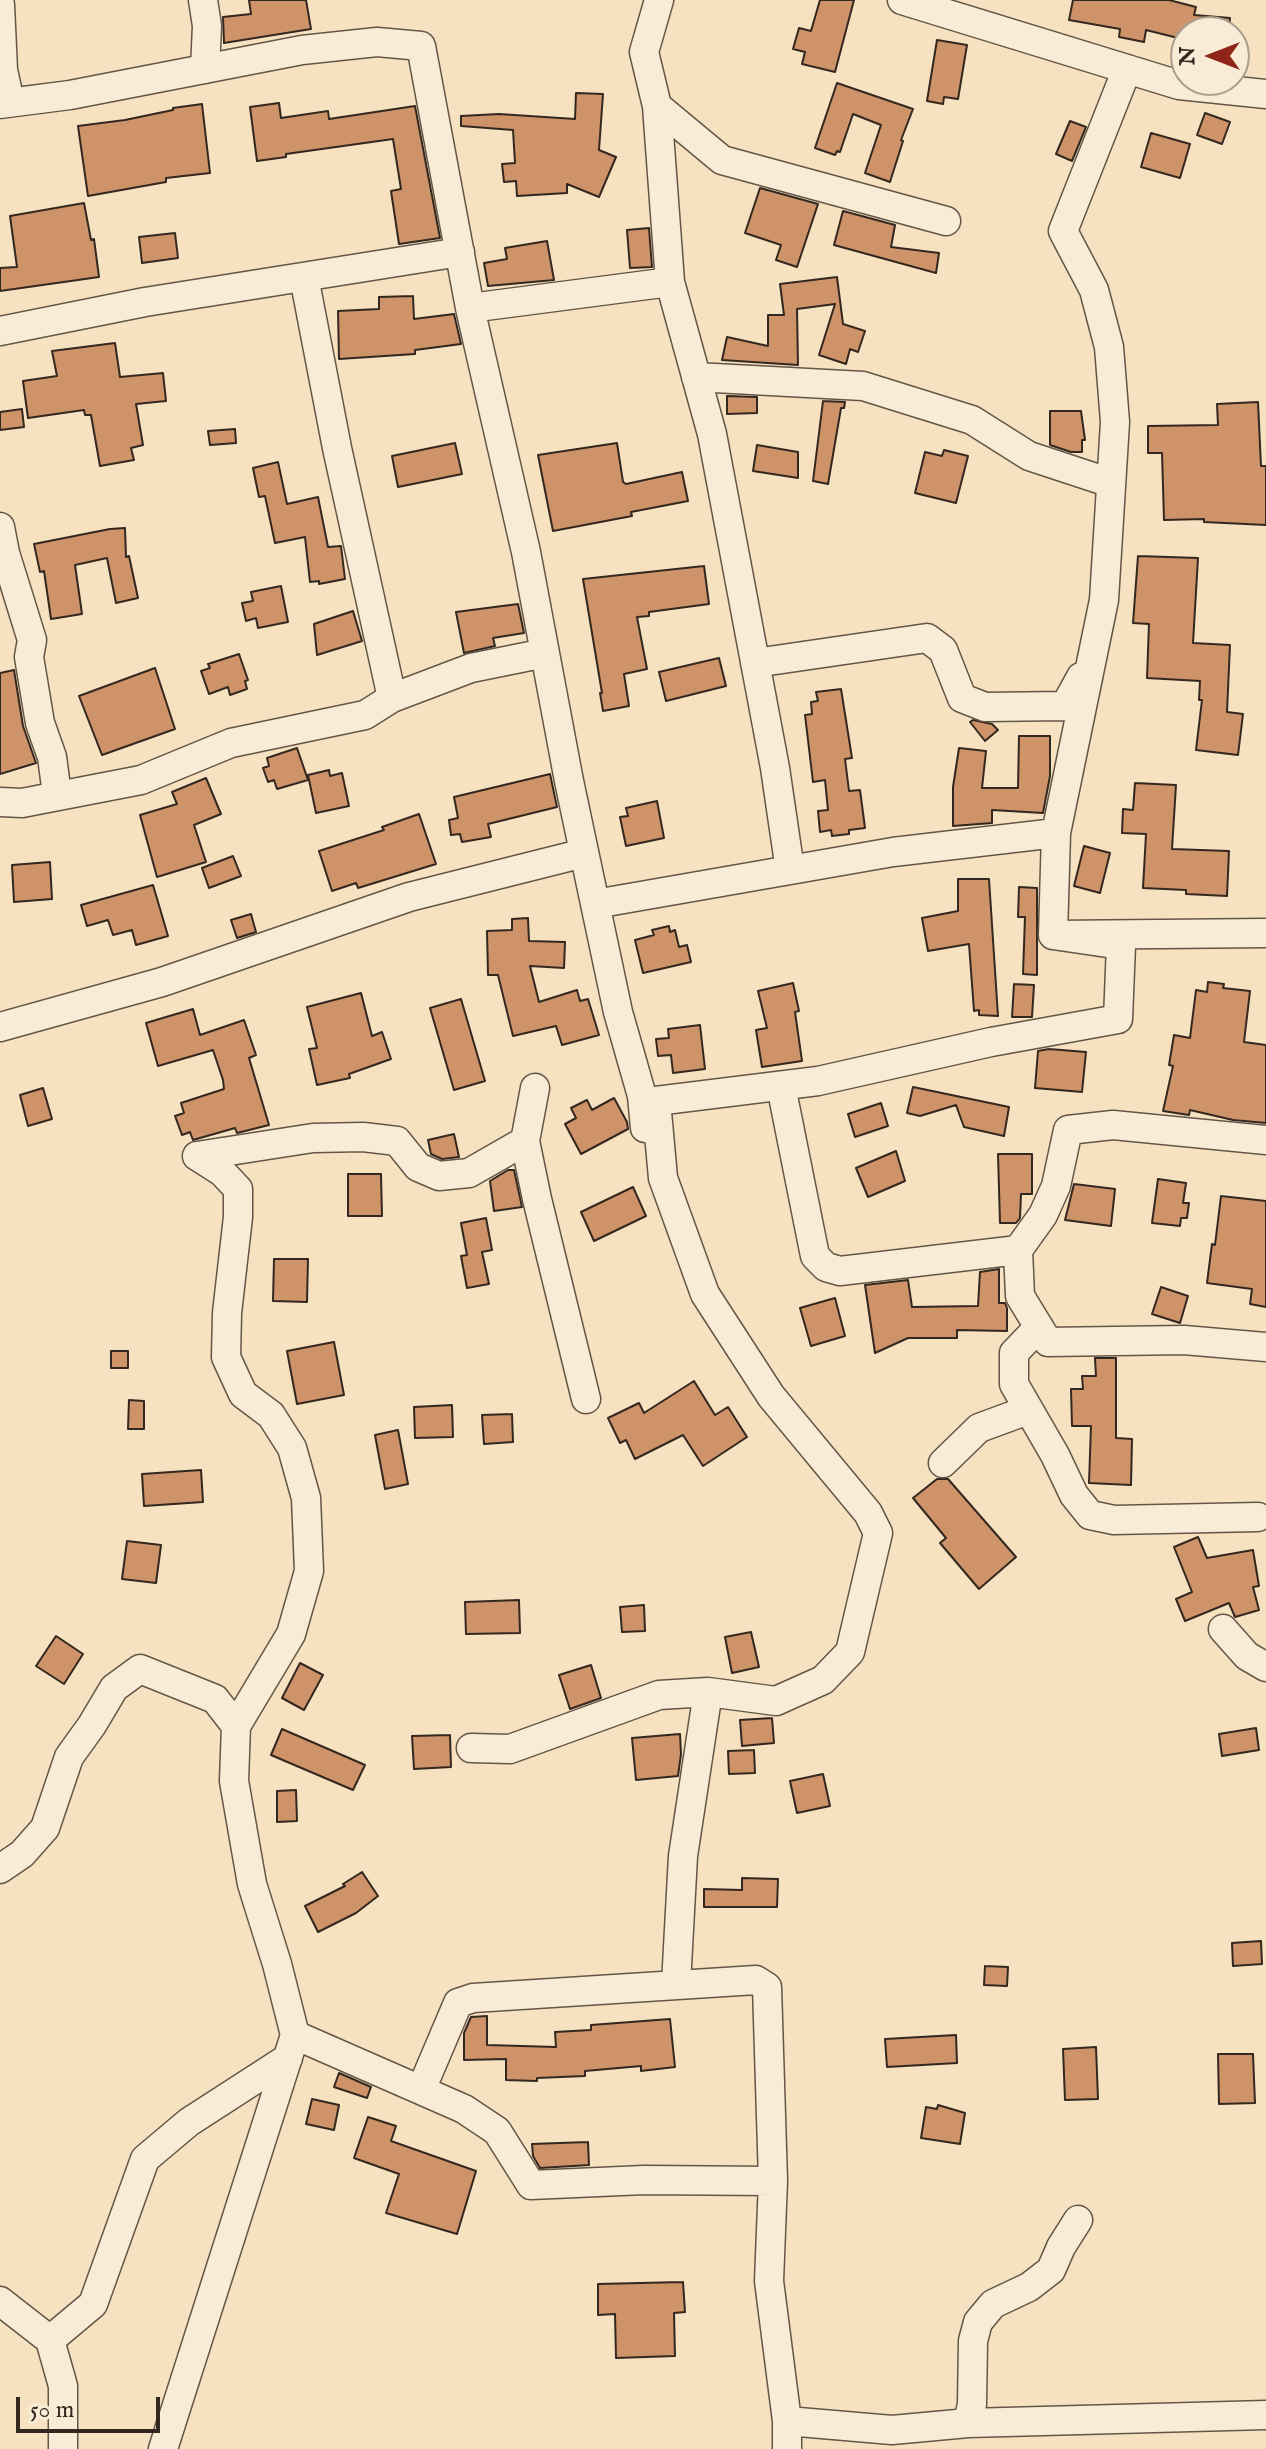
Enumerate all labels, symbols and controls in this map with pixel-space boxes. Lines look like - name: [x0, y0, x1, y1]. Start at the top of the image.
- north arrow: [1170, 16, 1250, 96]
- text: N: [1174, 46, 1202, 66]
- scale bar: [20, 2381, 164, 2431]
- text: 50 m: [30, 2395, 74, 2426]

